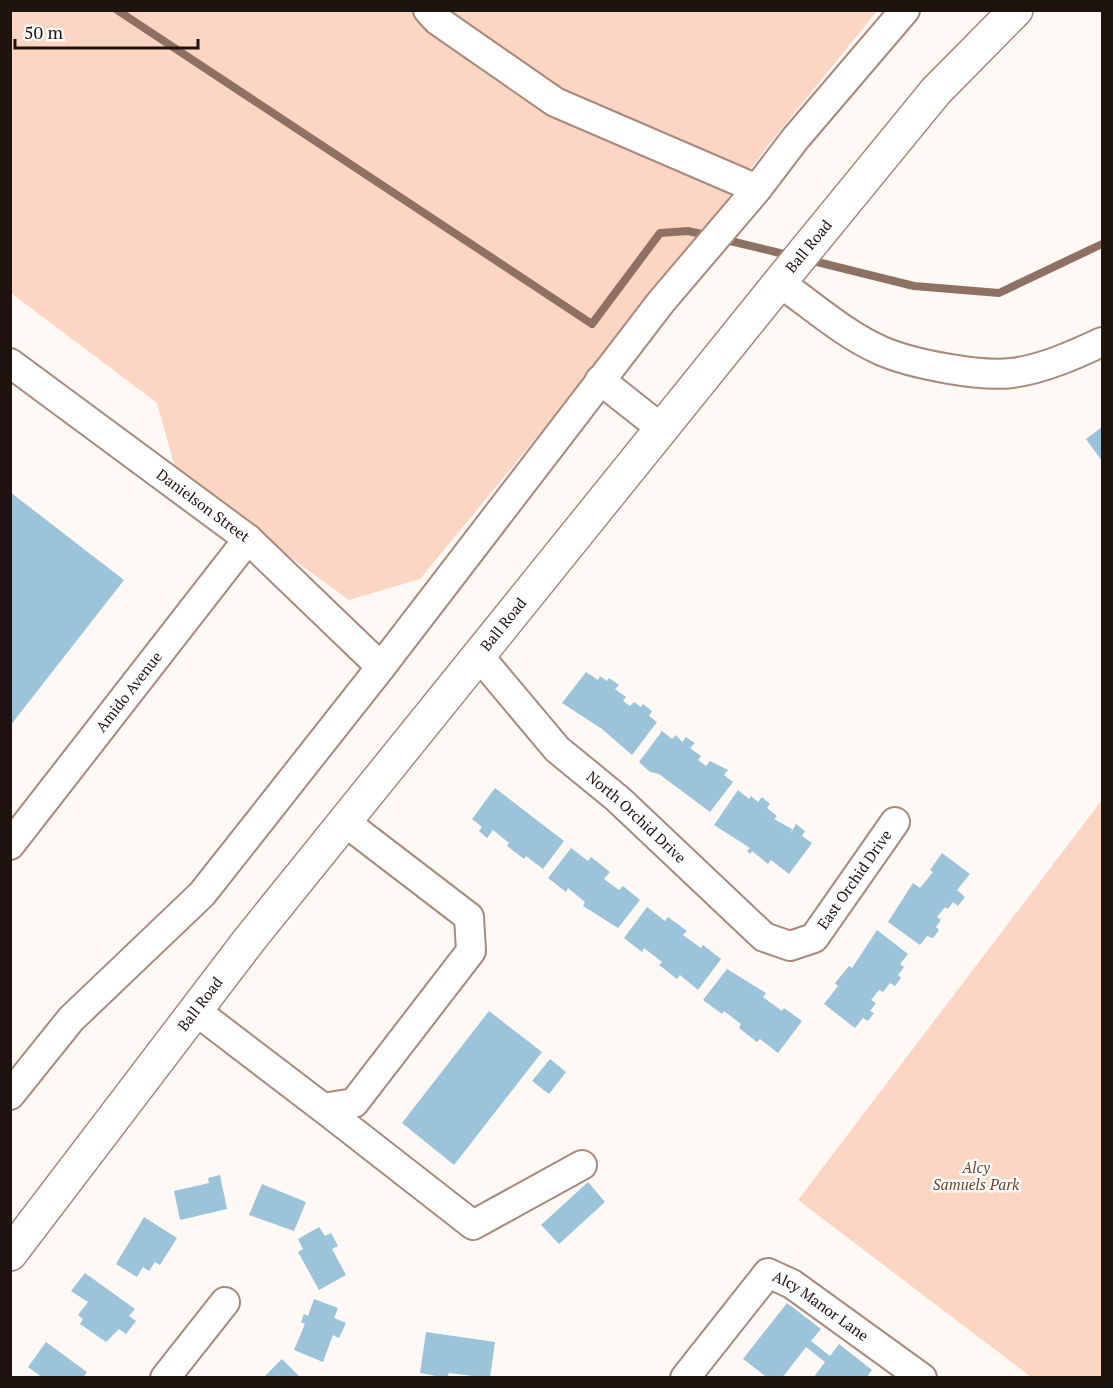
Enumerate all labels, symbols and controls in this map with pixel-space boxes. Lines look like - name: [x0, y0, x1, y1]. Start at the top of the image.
- scale bar: [15, 12, 198, 50]
- text: 50 m: [24, 20, 64, 44]
- street label: Ball Road: [780, 215, 836, 276]
- street label: Danielson Street: [153, 464, 255, 546]
- street label: Ball Road: [475, 593, 530, 655]
- street label: Amido Avenue: [91, 647, 166, 736]
- street label: North Orchid Drive: [583, 766, 691, 867]
- street label: East Orchid Drive: [812, 825, 896, 933]
- street label: Ball Road: [172, 973, 227, 1035]
- park label: Alcy Samuels Park: [933, 1157, 1020, 1194]
- street label: Alcy Manor Lane: [770, 1265, 873, 1345]

